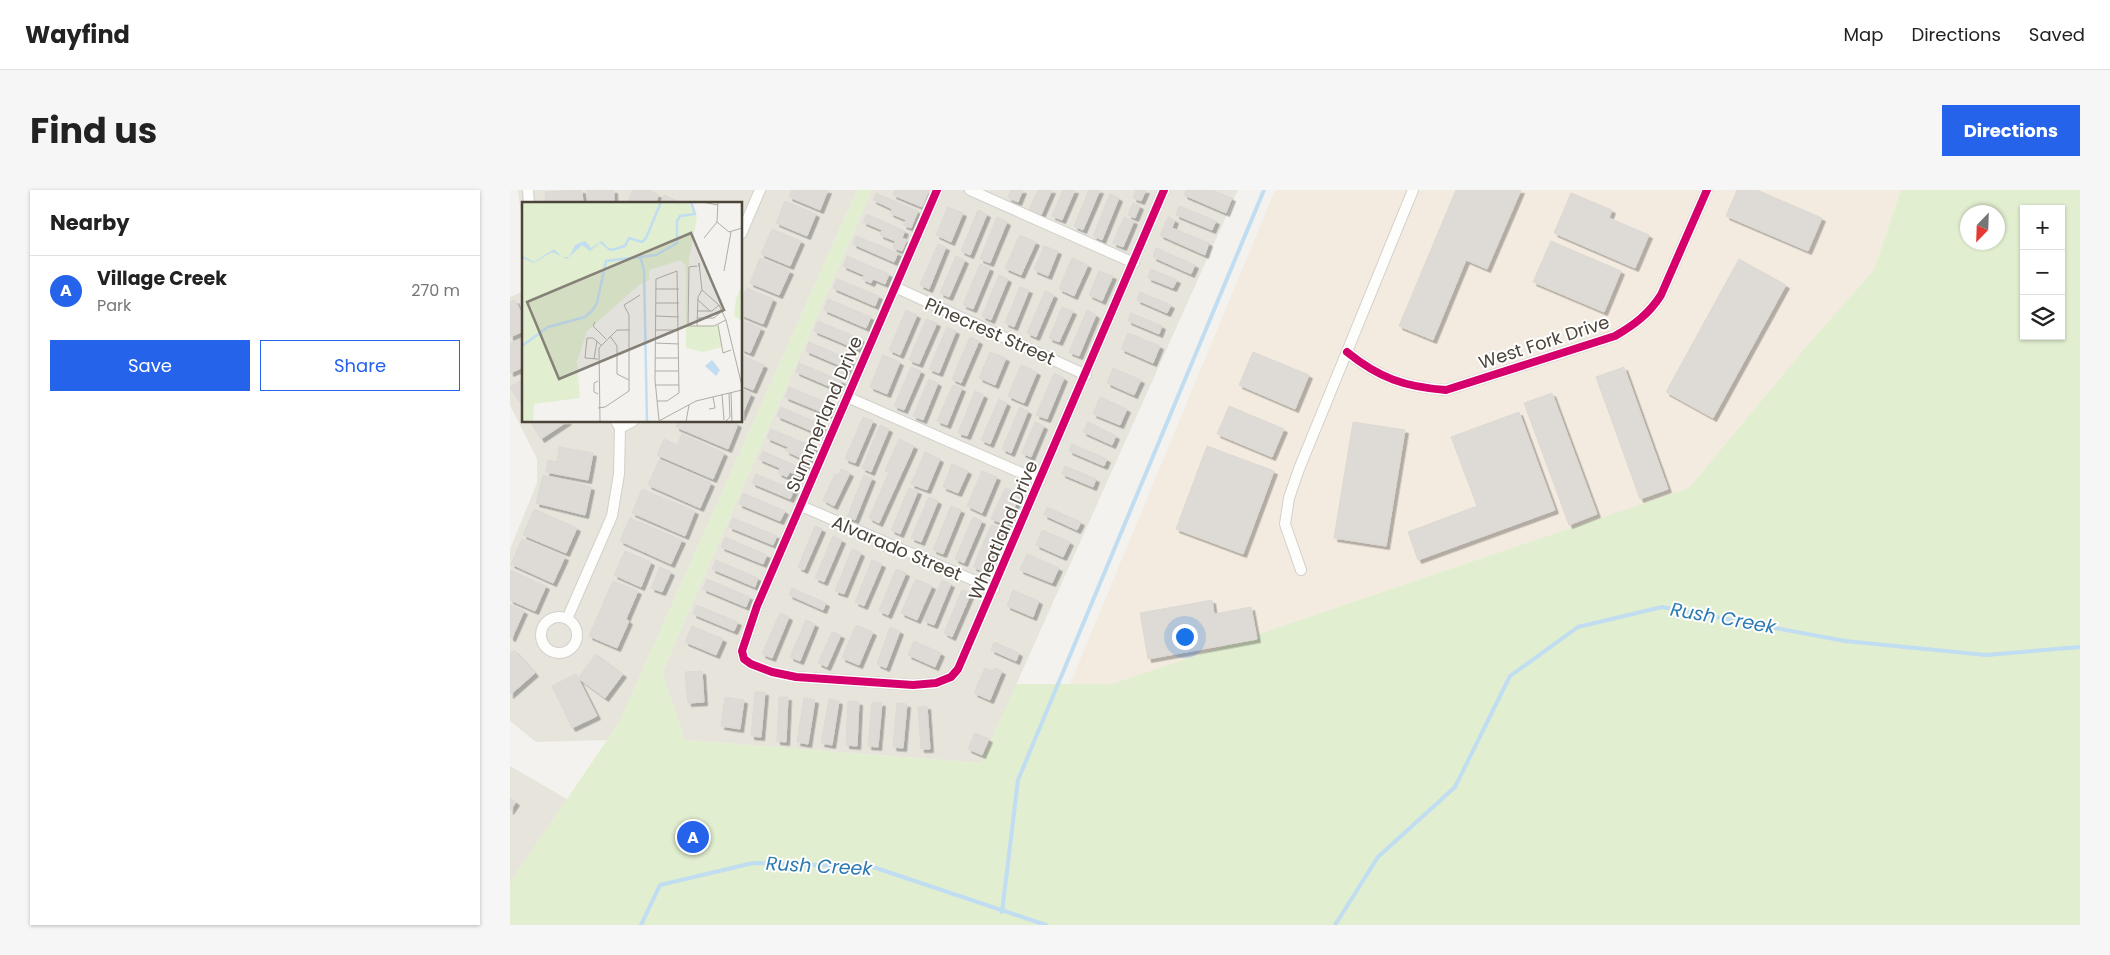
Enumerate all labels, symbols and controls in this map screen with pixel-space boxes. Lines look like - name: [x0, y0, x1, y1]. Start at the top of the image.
- text: Wayfind: [25, 18, 130, 51]
- text: Map: [1844, 22, 1883, 47]
- text: Directions: [1911, 22, 2001, 47]
- text: Saved: [2029, 22, 2085, 47]
- button: Directions: [1942, 105, 2080, 156]
- text: Find us: [30, 106, 157, 155]
- inset map: [522, 202, 742, 422]
- north arrow: [1960, 205, 2005, 250]
- map controls: [2020, 205, 2065, 340]
- button: +: [2020, 205, 2065, 250]
- text: Nearby: [50, 208, 130, 237]
- button: −: [2020, 250, 2065, 295]
- text: Village Creek: [97, 265, 227, 292]
- text: A: [60, 279, 72, 302]
- text: 270 m: [411, 279, 460, 302]
- street label: Pinecrest Street: [921, 291, 1059, 371]
- text: Park: [97, 294, 131, 317]
- button: layers: [2020, 295, 2065, 340]
- street label: West Fork Drive: [1475, 309, 1613, 375]
- street label: Summerland Drive: [780, 332, 868, 496]
- button: Save: [50, 340, 250, 391]
- button: Share: [260, 340, 460, 391]
- street label: Wheatland Drive: [962, 456, 1044, 604]
- street label: Alvarado Street: [828, 509, 966, 587]
- water label: Rush Creek: [1668, 595, 1779, 641]
- your location: [1172, 624, 1198, 650]
- pin: A: [677, 818, 709, 856]
- water label: Rush Creek: [765, 850, 874, 882]

